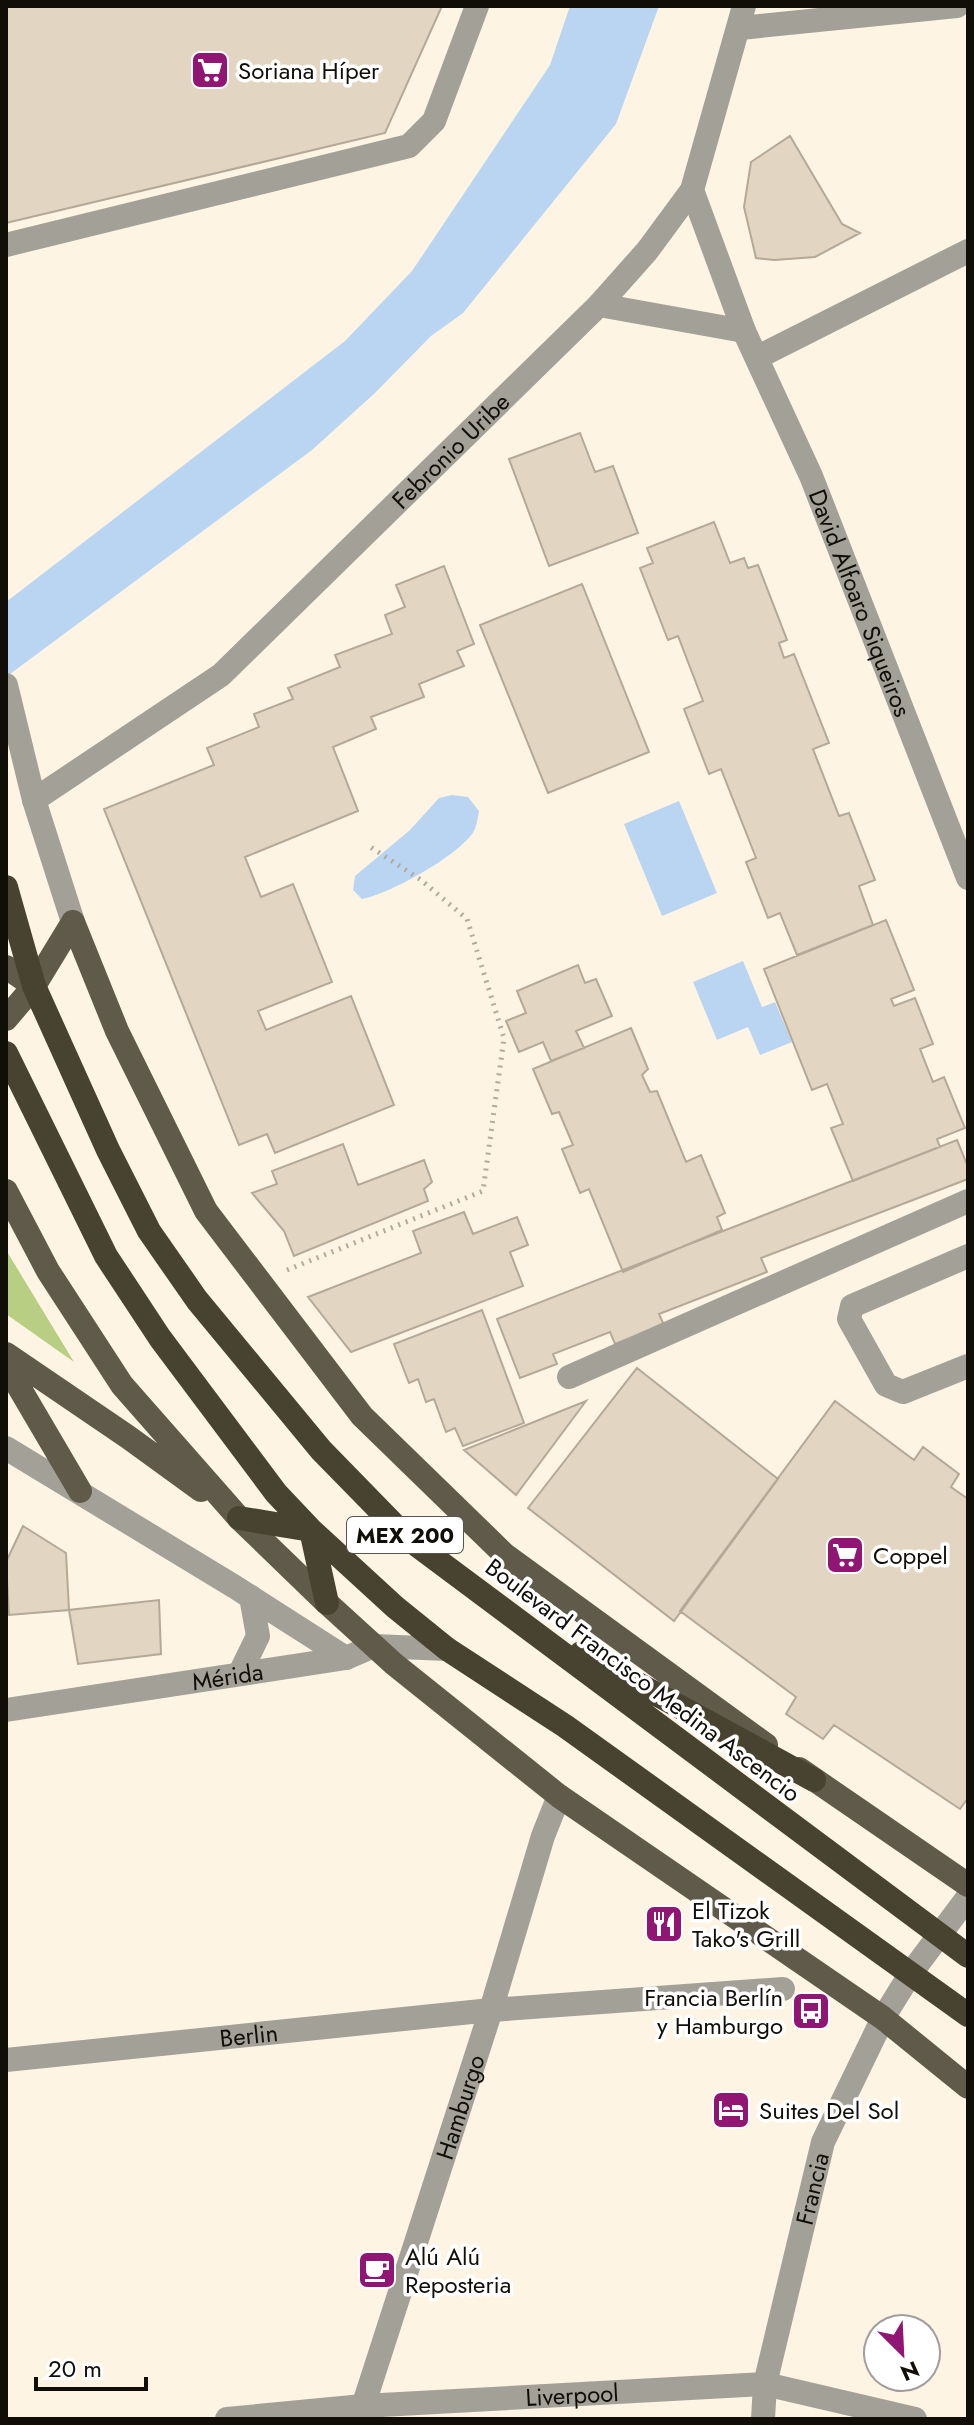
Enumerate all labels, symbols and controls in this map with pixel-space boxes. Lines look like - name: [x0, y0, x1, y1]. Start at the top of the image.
- supermarket icon: Soriana Híper: [189, 49, 231, 91]
- place label: Soriana Híper: [238, 53, 380, 88]
- street label: Febronio Uribe: [384, 384, 517, 516]
- street label: David Alfoaro Siqueiros: [800, 484, 921, 722]
- road number: MEX 200: [347, 1517, 463, 1553]
- supermarket icon: Coppel: [824, 1534, 866, 1576]
- place label: Coppel: [873, 1538, 948, 1573]
- street label: Boulevard Francisco Medina Ascencio: [478, 1550, 808, 1810]
- street label: Mérida: [189, 1653, 265, 1699]
- place label: El Tizok Tako's Grill: [692, 1893, 800, 1956]
- restaurant icon: El Tizok Tako's Grill: [643, 1903, 685, 1945]
- place label: Francia Berlín y Hamburgo: [644, 1980, 783, 2043]
- bus stop icon: Francia Berlín y Hamburgo: [790, 1990, 832, 2032]
- street label: Berlin: [218, 2015, 280, 2055]
- street label: Hamburgo: [426, 2050, 493, 2164]
- hotel icon: Suites Del Sol: [710, 2089, 752, 2131]
- place label: Suites Del Sol: [759, 2093, 899, 2128]
- street label: Francia: [786, 2149, 837, 2228]
- place label: Alú Alú Reposteria: [405, 2239, 511, 2302]
- cafe icon: Alú Alú Reposteria: [356, 2249, 398, 2291]
- north arrow: [862, 2313, 942, 2393]
- scale bar: [36, 2341, 146, 2391]
- text: 20 m: [48, 2351, 102, 2386]
- text: N: [896, 2353, 925, 2389]
- street label: Liverpool: [525, 2375, 620, 2415]

